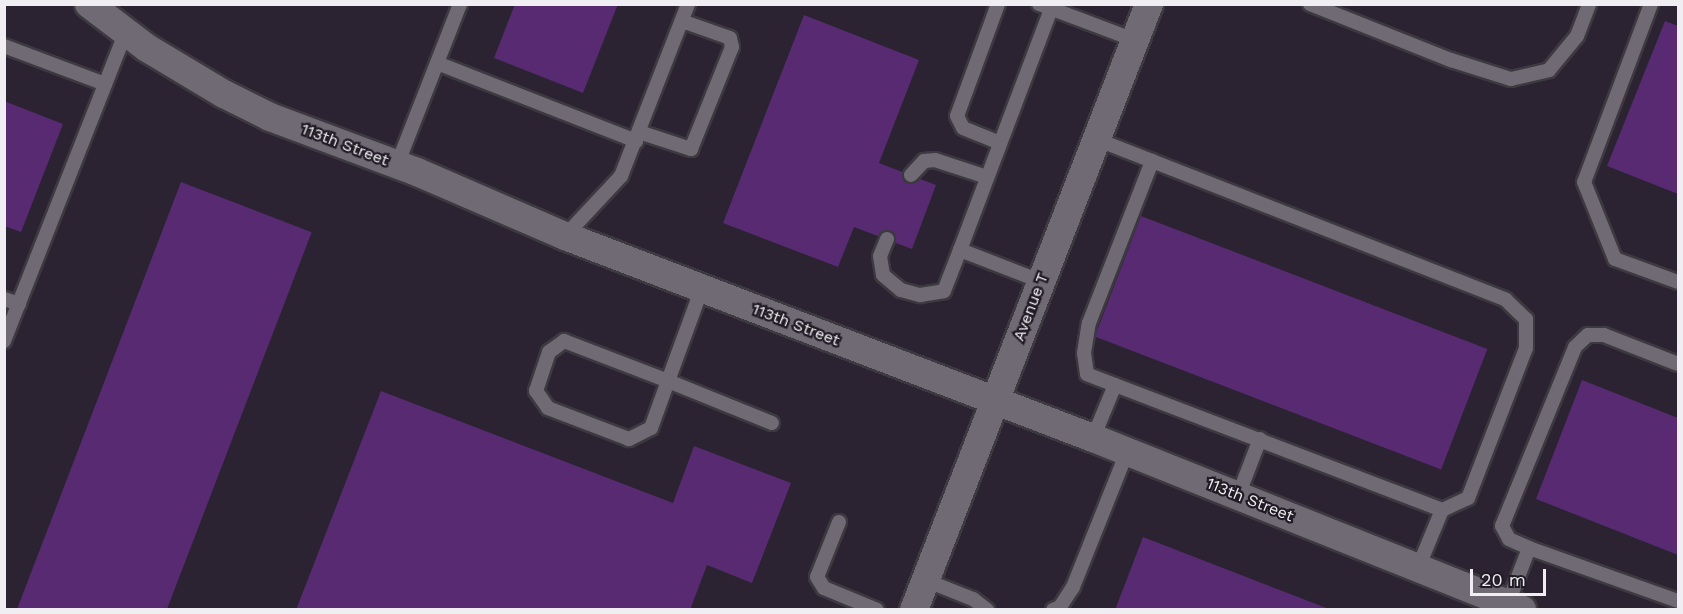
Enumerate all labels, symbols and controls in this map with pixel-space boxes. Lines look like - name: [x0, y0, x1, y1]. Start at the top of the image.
- street label: 113th Street: [299, 120, 391, 170]
- street label: Avenue T: [1009, 270, 1053, 344]
- street label: 113th Street: [750, 300, 842, 350]
- street label: 113th Street: [1204, 474, 1296, 526]
- scale bar: [1473, 557, 1550, 595]
- text: 20 m: [1481, 569, 1526, 590]

